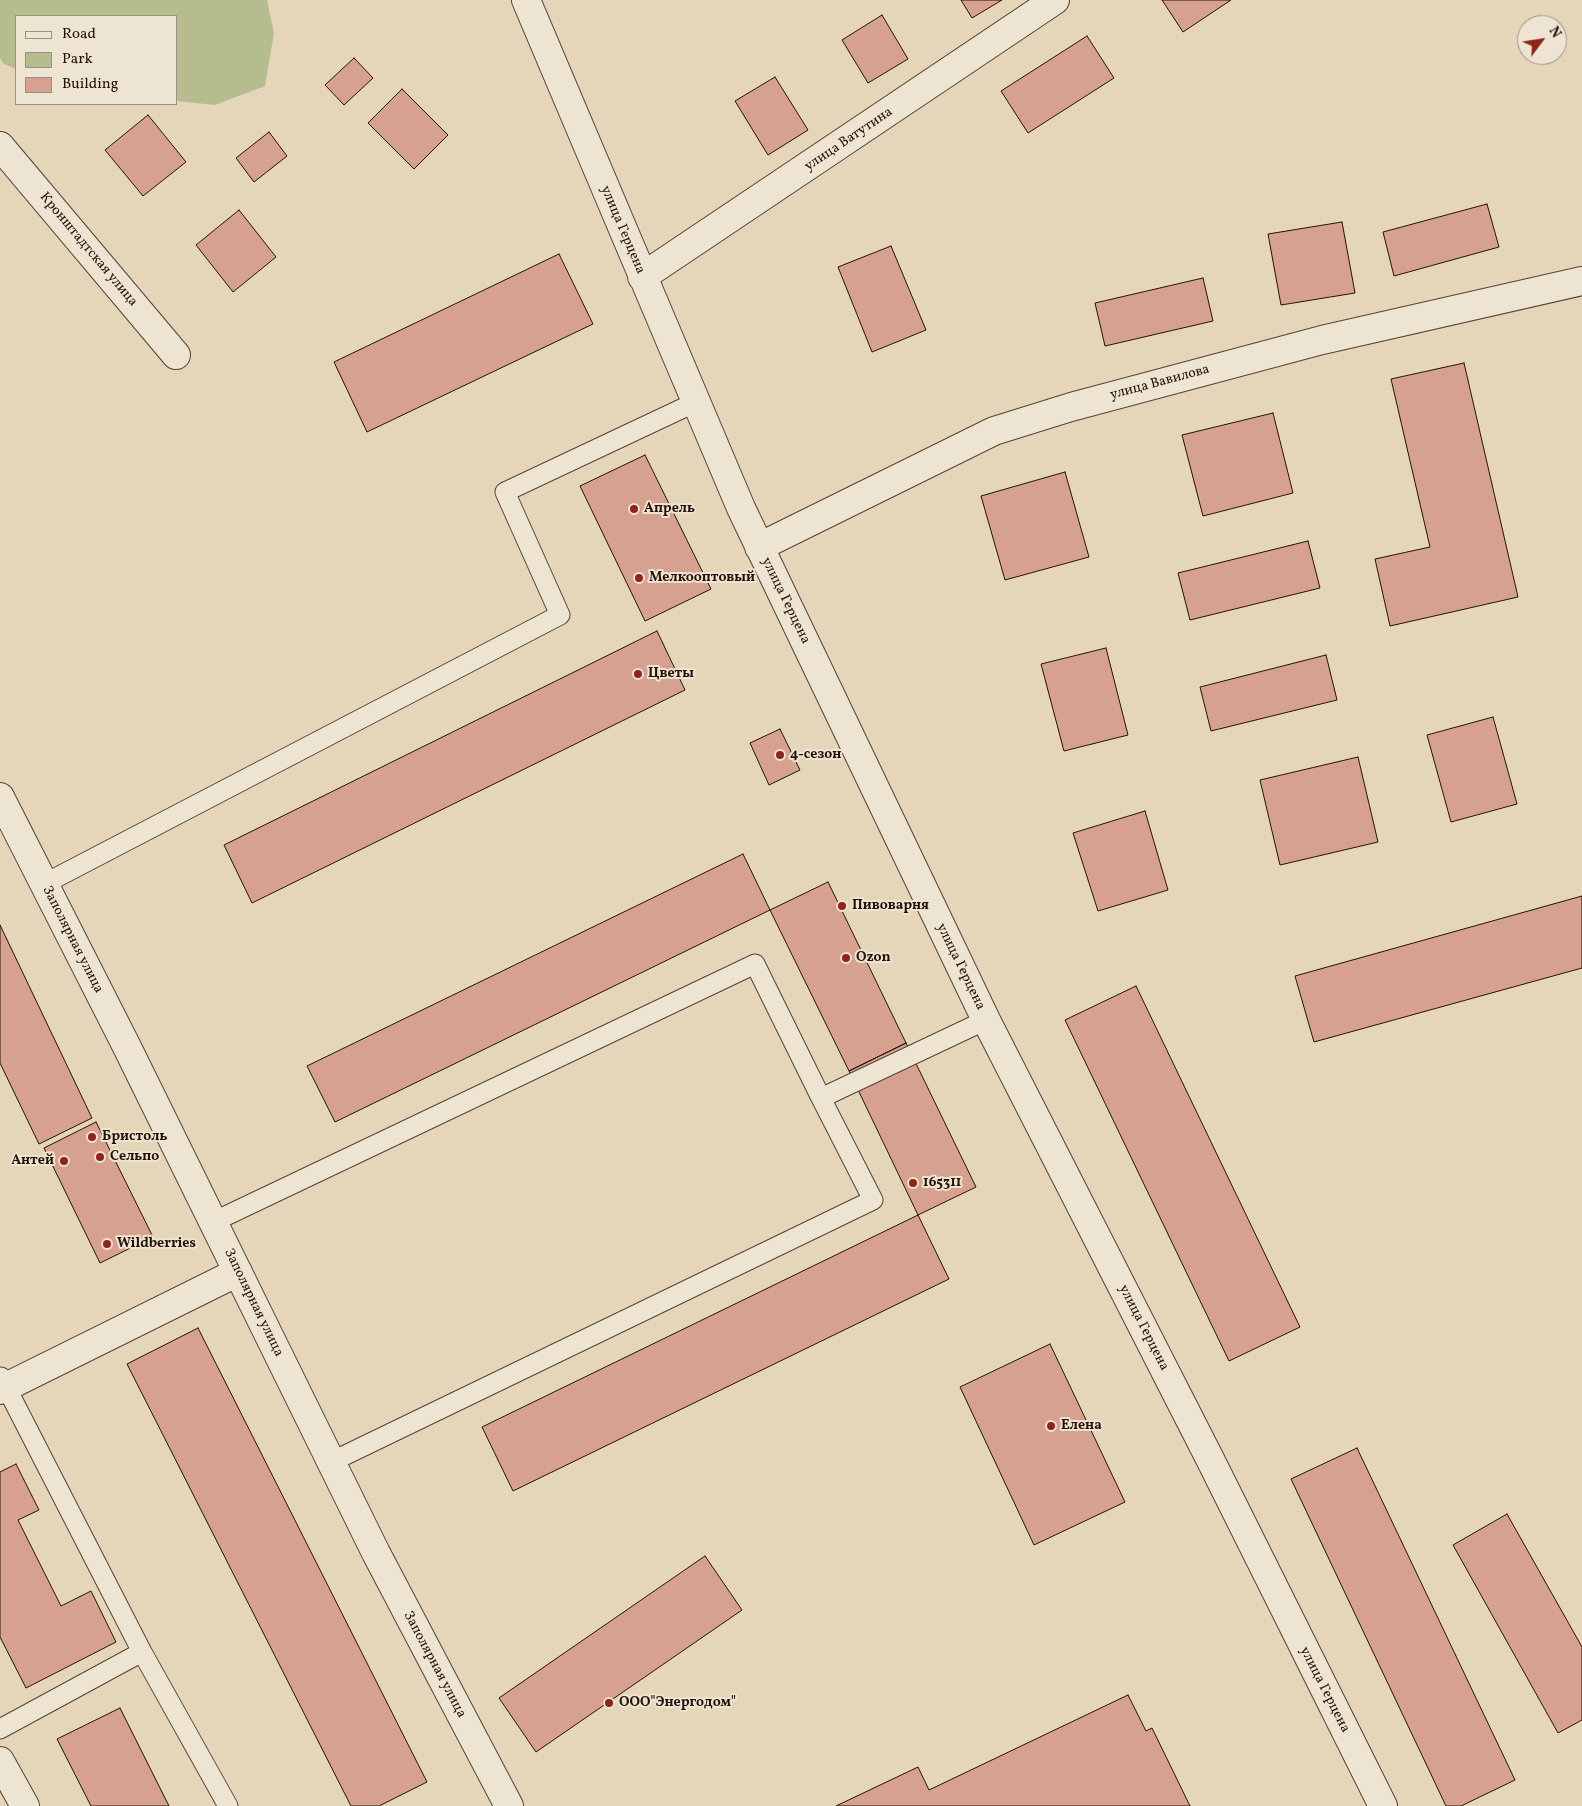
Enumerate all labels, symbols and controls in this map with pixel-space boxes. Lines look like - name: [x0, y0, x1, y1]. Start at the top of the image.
- legend: [15, 15, 178, 105]
- north arrow: [1517, 15, 1567, 65]
- text: N: [1544, 23, 1565, 42]
- text: Road: [62, 24, 96, 45]
- text: Park: [62, 49, 93, 70]
- text: Building: [62, 74, 118, 95]
- street label: улица Ватутина: [802, 104, 896, 176]
- street label: улица Герцена: [596, 183, 648, 277]
- street label: Кронштадтская улица: [35, 190, 141, 310]
- street label: улица Вавилова: [1108, 362, 1212, 404]
- place label: Апрель: [644, 501, 695, 517]
- marker: Апрель: [628, 503, 640, 515]
- street label: улица Герцена: [757, 555, 813, 647]
- place label: Мелкооптовый: [649, 570, 755, 586]
- marker: Мелкооптовый: [633, 572, 645, 584]
- place label: Цветы: [648, 666, 694, 682]
- marker: Цветы: [632, 668, 644, 680]
- place label: 4-сезон: [790, 747, 841, 763]
- marker: 4-сезон: [774, 749, 786, 761]
- street label: Заполярная улица: [38, 884, 106, 996]
- place label: Пивоварня: [852, 898, 929, 914]
- marker: Пивоварня: [836, 900, 848, 912]
- street label: улица Герцена: [932, 921, 988, 1013]
- place label: Ozon: [856, 950, 891, 966]
- marker: Ozon: [840, 952, 852, 964]
- place label: Бристоль: [102, 1129, 168, 1145]
- marker: Бристоль: [86, 1131, 98, 1143]
- place label: Сельпо: [110, 1149, 159, 1165]
- marker: Сельпо: [94, 1151, 106, 1163]
- place label: Антей: [11, 1153, 54, 1169]
- marker: Антей: [58, 1155, 70, 1167]
- place label: 165311: [923, 1175, 961, 1191]
- marker: 165311: [907, 1177, 919, 1189]
- place label: Wildberries: [117, 1236, 196, 1252]
- marker: Wildberries: [101, 1238, 113, 1250]
- street label: Заполярная улица: [220, 1246, 286, 1360]
- street label: улица Герцена: [1114, 1282, 1172, 1374]
- place label: Елена: [1061, 1418, 1102, 1434]
- marker: Елена: [1045, 1420, 1057, 1432]
- street label: Заполярная улица: [399, 1609, 469, 1721]
- street label: улица Герцена: [1295, 1644, 1353, 1736]
- place label: ООО"Энергодом": [619, 1695, 736, 1711]
- marker: ООО"Энергодом": [603, 1697, 615, 1709]

